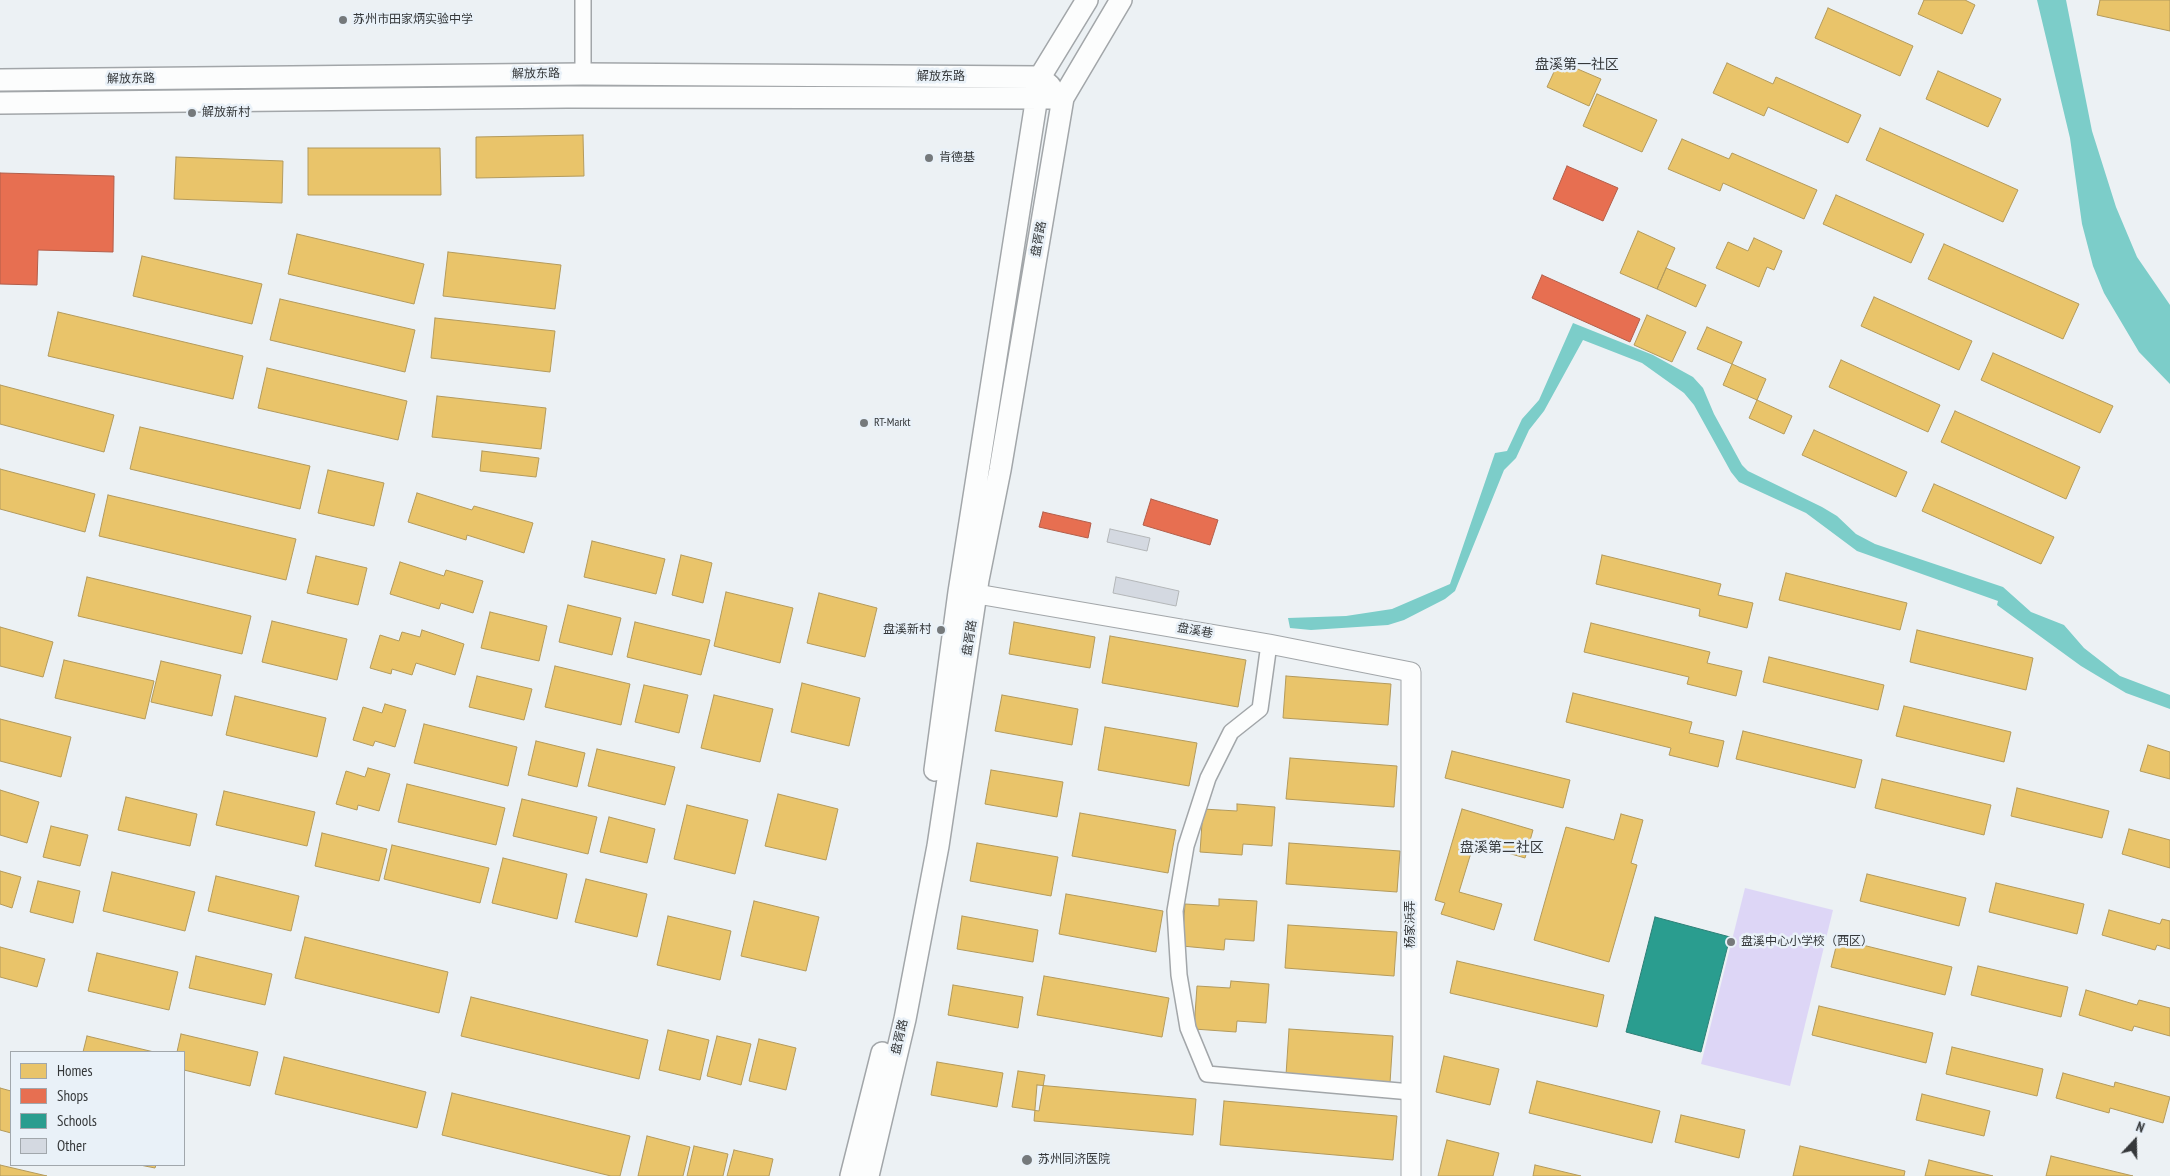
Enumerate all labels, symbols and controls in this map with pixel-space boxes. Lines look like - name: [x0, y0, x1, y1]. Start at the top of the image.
- place label: 苏州市田家炳实验中学: [353, 13, 473, 27]
- marker: 苏州市田家炳实验中学: [337, 14, 349, 26]
- district label: 盘溪第一社区: [1535, 57, 1619, 73]
- street label: 解放东路: [512, 66, 560, 82]
- street label: 解放东路: [917, 70, 965, 84]
- street label: 解放东路: [107, 71, 155, 87]
- place label: 解放新村: [202, 106, 250, 120]
- marker: 解放新村: [186, 107, 198, 119]
- place label: 肯德基: [939, 151, 975, 165]
- marker: 肯德基: [923, 152, 935, 164]
- street label: 盘胥路: [1029, 220, 1049, 258]
- place label: RT-Markt: [874, 416, 911, 430]
- marker: RT-Markt: [858, 417, 870, 429]
- street label: 盘胥路: [960, 619, 980, 657]
- street label: 盘溪巷: [1176, 621, 1214, 641]
- place label: 盘溪新村: [883, 623, 931, 637]
- marker: 盘溪新村: [935, 624, 947, 636]
- district label: 盘溪第二社区: [1460, 840, 1544, 856]
- street label: 杨家浜弄: [1404, 900, 1418, 948]
- place label: 盘溪中心小学校（西区）: [1741, 935, 1873, 949]
- marker: 盘溪中心小学校（西区）: [1725, 936, 1737, 948]
- street label: 盘胥路: [889, 1018, 911, 1056]
- legend: [10, 1051, 185, 1166]
- text: Homes: [57, 1061, 93, 1080]
- text: Shops: [57, 1086, 88, 1105]
- text: Schools: [57, 1111, 97, 1130]
- north arrow: [2110, 1116, 2160, 1166]
- text: N: [2134, 1117, 2147, 1137]
- text: Other: [57, 1136, 86, 1155]
- marker: 苏州同济医院: [1020, 1153, 1034, 1167]
- place label: 苏州同济医院: [1038, 1153, 1110, 1167]

